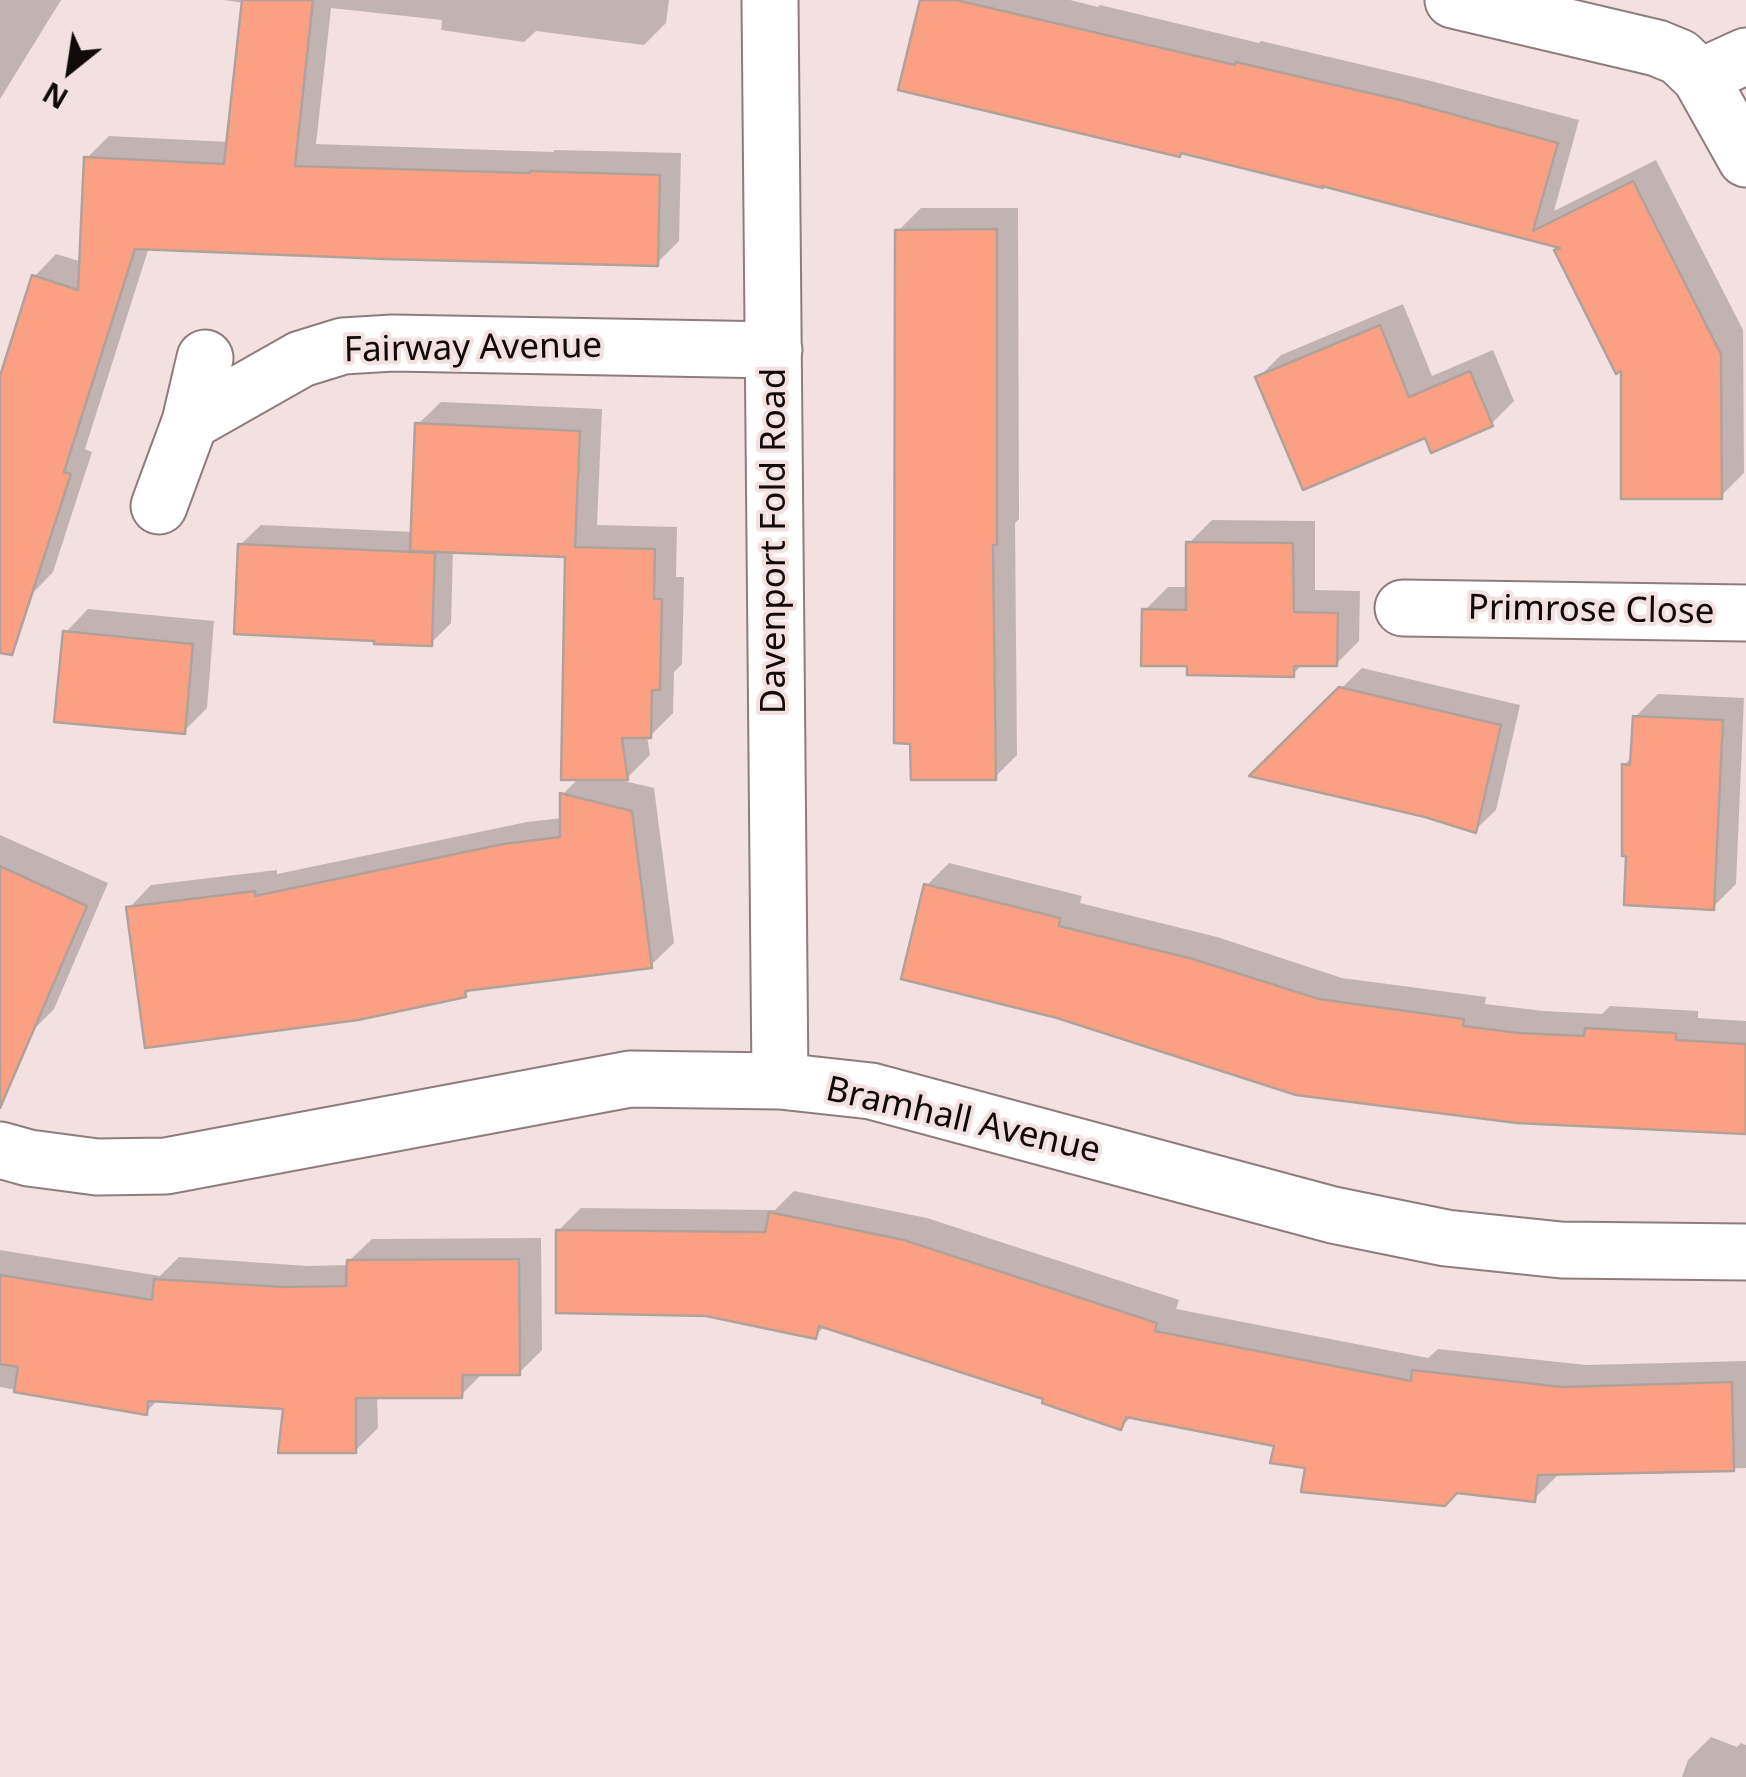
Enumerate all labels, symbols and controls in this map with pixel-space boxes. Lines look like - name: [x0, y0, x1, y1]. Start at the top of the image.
- north arrow: [20, 20, 120, 120]
- text: N: [36, 74, 74, 118]
- street label: Fairway Avenue: [344, 326, 602, 372]
- street label: Davenport Fold Road: [754, 368, 796, 714]
- street label: Primrose Close: [1467, 588, 1715, 634]
- street label: Bramhall Avenue: [822, 1069, 1104, 1173]

